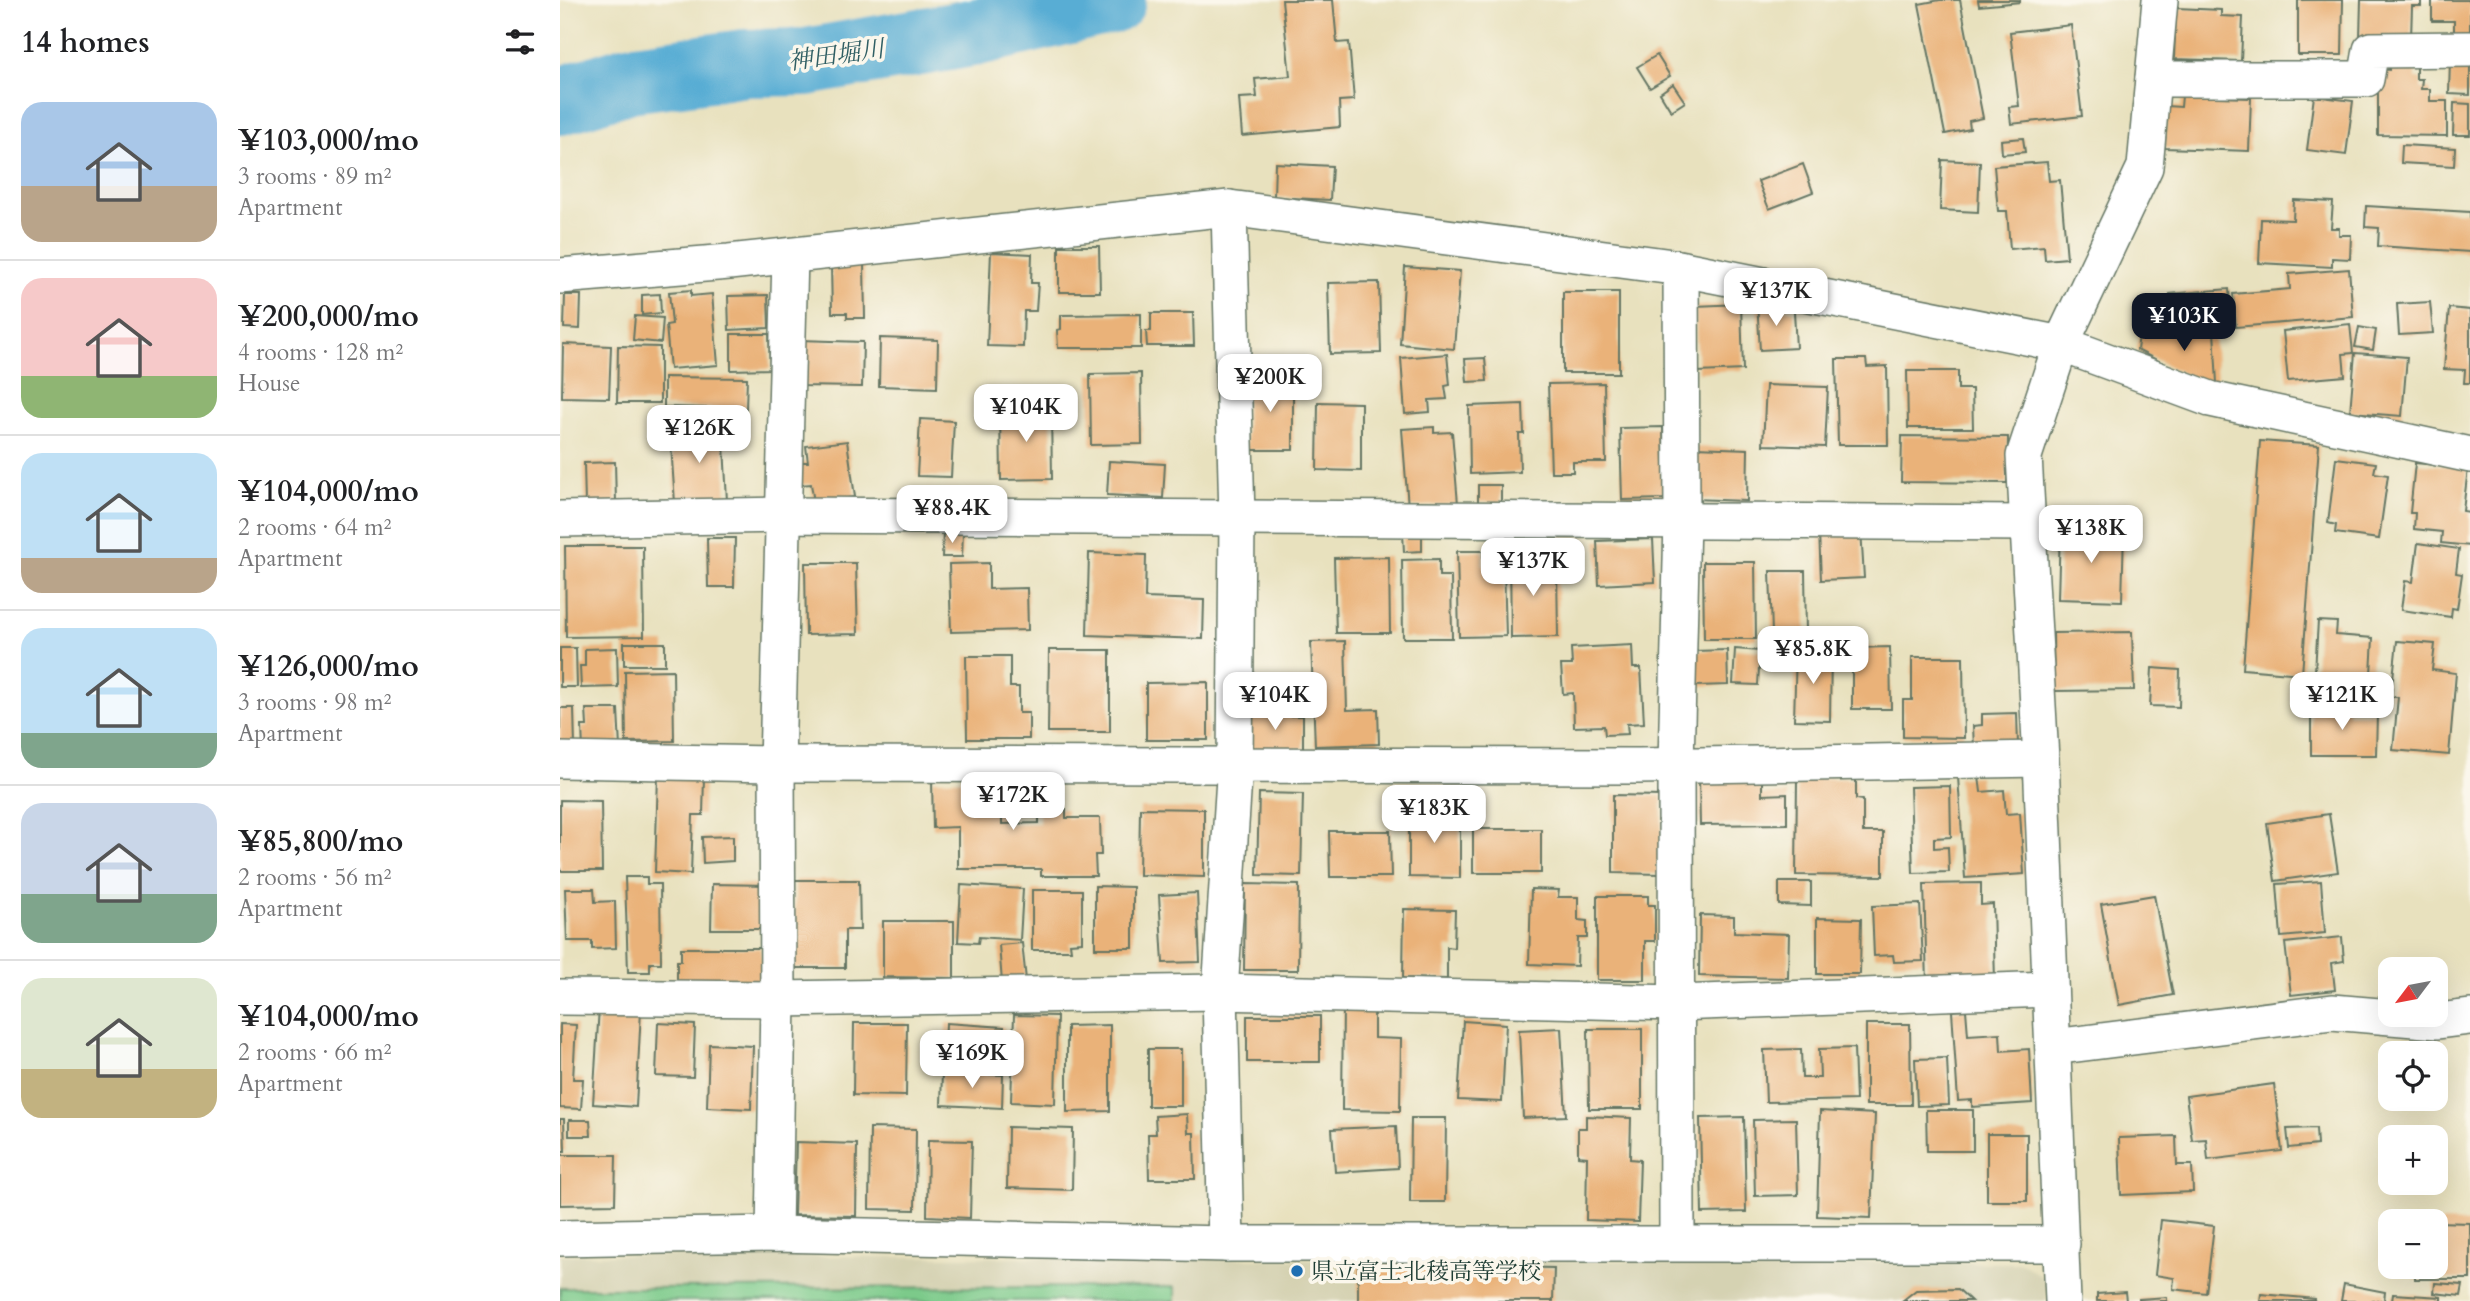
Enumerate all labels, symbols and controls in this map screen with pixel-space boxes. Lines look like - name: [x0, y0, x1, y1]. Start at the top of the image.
- text: 14 homes: [21, 22, 150, 63]
- icon: filters: [501, 23, 539, 61]
- water label: 神田堀川: [786, 32, 889, 79]
- text: ¥103,000/mo: [238, 120, 419, 161]
- icon: home: [77, 130, 161, 214]
- text: 3 rooms · 89 m²: [238, 161, 391, 192]
- text: Apartment: [238, 192, 342, 223]
- pin: ¥137K: [1727, 268, 1825, 328]
- text: ¥137K: [1740, 275, 1812, 306]
- pin: ¥103K: [2135, 294, 2233, 353]
- text: ¥200,000/mo: [238, 296, 419, 337]
- text: ¥103K: [2148, 300, 2220, 331]
- icon: home: [77, 306, 161, 390]
- text: 4 rooms · 128 m²: [238, 337, 403, 368]
- pin: ¥200K: [1221, 354, 1319, 414]
- text: ¥200K: [1234, 361, 1306, 392]
- text: House: [238, 368, 300, 399]
- pin: ¥104K: [977, 384, 1075, 444]
- text: ¥104K: [990, 391, 1062, 422]
- pin: ¥126K: [650, 406, 748, 465]
- text: ¥126K: [663, 412, 735, 443]
- text: ¥104,000/mo: [238, 471, 419, 512]
- icon: home: [77, 481, 161, 565]
- pin: ¥88.4K: [895, 486, 1009, 545]
- text: ¥88.4K: [913, 492, 992, 523]
- pin: ¥138K: [2042, 505, 2140, 565]
- text: 2 rooms · 64 m²: [238, 512, 391, 543]
- text: ¥138K: [2055, 512, 2127, 543]
- pin: ¥137K: [1484, 538, 1582, 598]
- text: Apartment: [238, 543, 342, 574]
- text: ¥137K: [1497, 545, 1569, 576]
- pin: ¥85.8K: [1756, 626, 1870, 686]
- text: ¥85.8K: [1774, 633, 1853, 664]
- text: ¥126,000/mo: [238, 646, 419, 687]
- icon: home: [77, 656, 161, 740]
- pin: ¥104K: [1226, 672, 1324, 732]
- pin: ¥121K: [2293, 672, 2391, 732]
- text: ¥104K: [1239, 679, 1311, 710]
- text: ¥121K: [2306, 679, 2378, 710]
- text: 3 rooms · 98 m²: [238, 687, 391, 718]
- text: Apartment: [238, 718, 342, 749]
- pin: ¥172K: [964, 772, 1062, 832]
- text: ¥172K: [977, 779, 1049, 810]
- pin: ¥183K: [1385, 786, 1483, 845]
- text: ¥183K: [1398, 792, 1470, 823]
- text: ¥85,800/mo: [238, 821, 403, 862]
- icon: home: [77, 831, 161, 915]
- text: 2 rooms · 56 m²: [238, 862, 391, 893]
- text: Apartment: [238, 893, 342, 924]
- north arrow: [2378, 957, 2448, 1027]
- map controls: [2378, 957, 2448, 1279]
- text: ¥104,000/mo: [238, 996, 419, 1037]
- icon: home: [77, 1006, 161, 1090]
- pin: ¥169K: [923, 1030, 1021, 1090]
- text: 2 rooms · 66 m²: [238, 1037, 391, 1068]
- text: ¥169K: [936, 1037, 1008, 1068]
- button: locate: [2378, 1041, 2448, 1111]
- text: Apartment: [238, 1068, 342, 1099]
- button: +: [2378, 1125, 2448, 1195]
- button: −: [2378, 1209, 2448, 1279]
- place label: 県立富士北稜高等学校: [1311, 1256, 1541, 1287]
- marker: 県立富士北稜高等学校: [1289, 1263, 1305, 1279]

